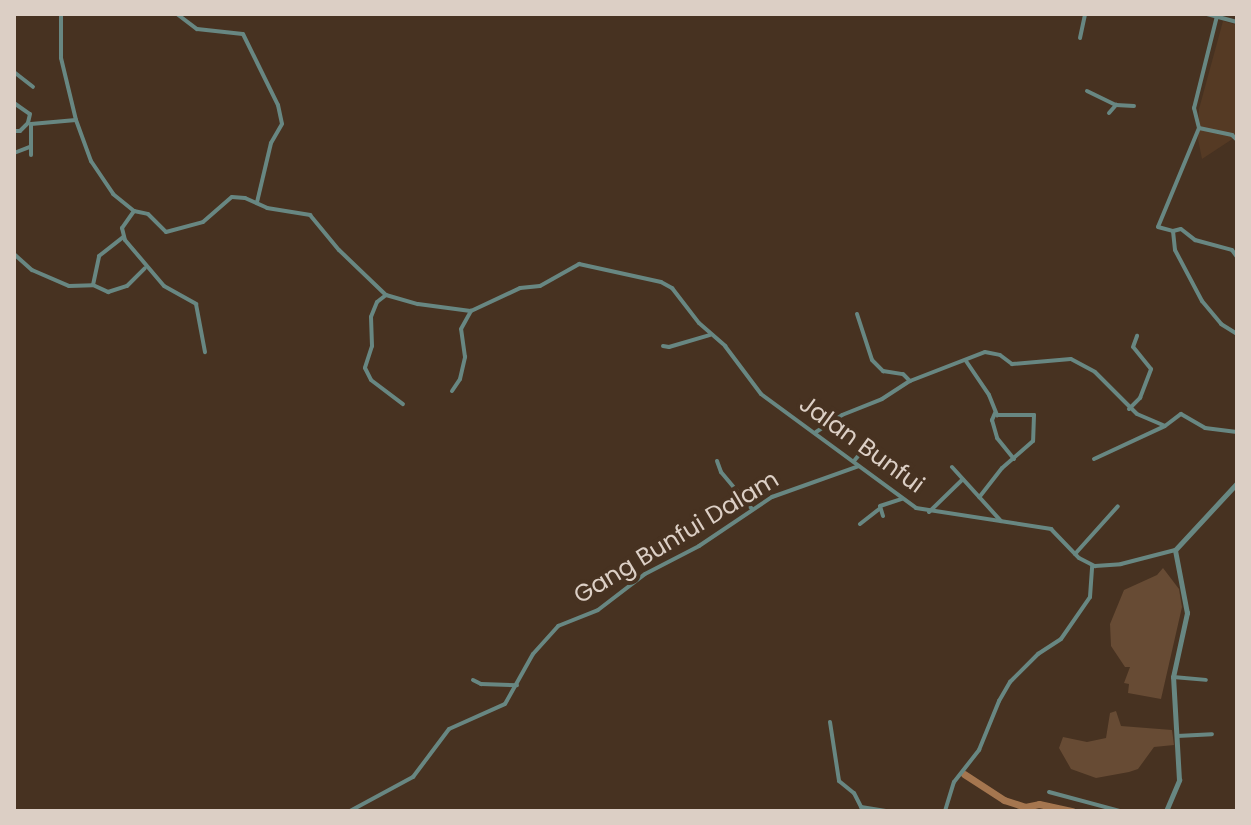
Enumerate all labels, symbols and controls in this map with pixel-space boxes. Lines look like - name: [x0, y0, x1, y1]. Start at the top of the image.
- street label: Jalan Bunfui: [794, 389, 930, 499]
- street label: Gang Bunfui Dalam: [568, 464, 784, 610]

